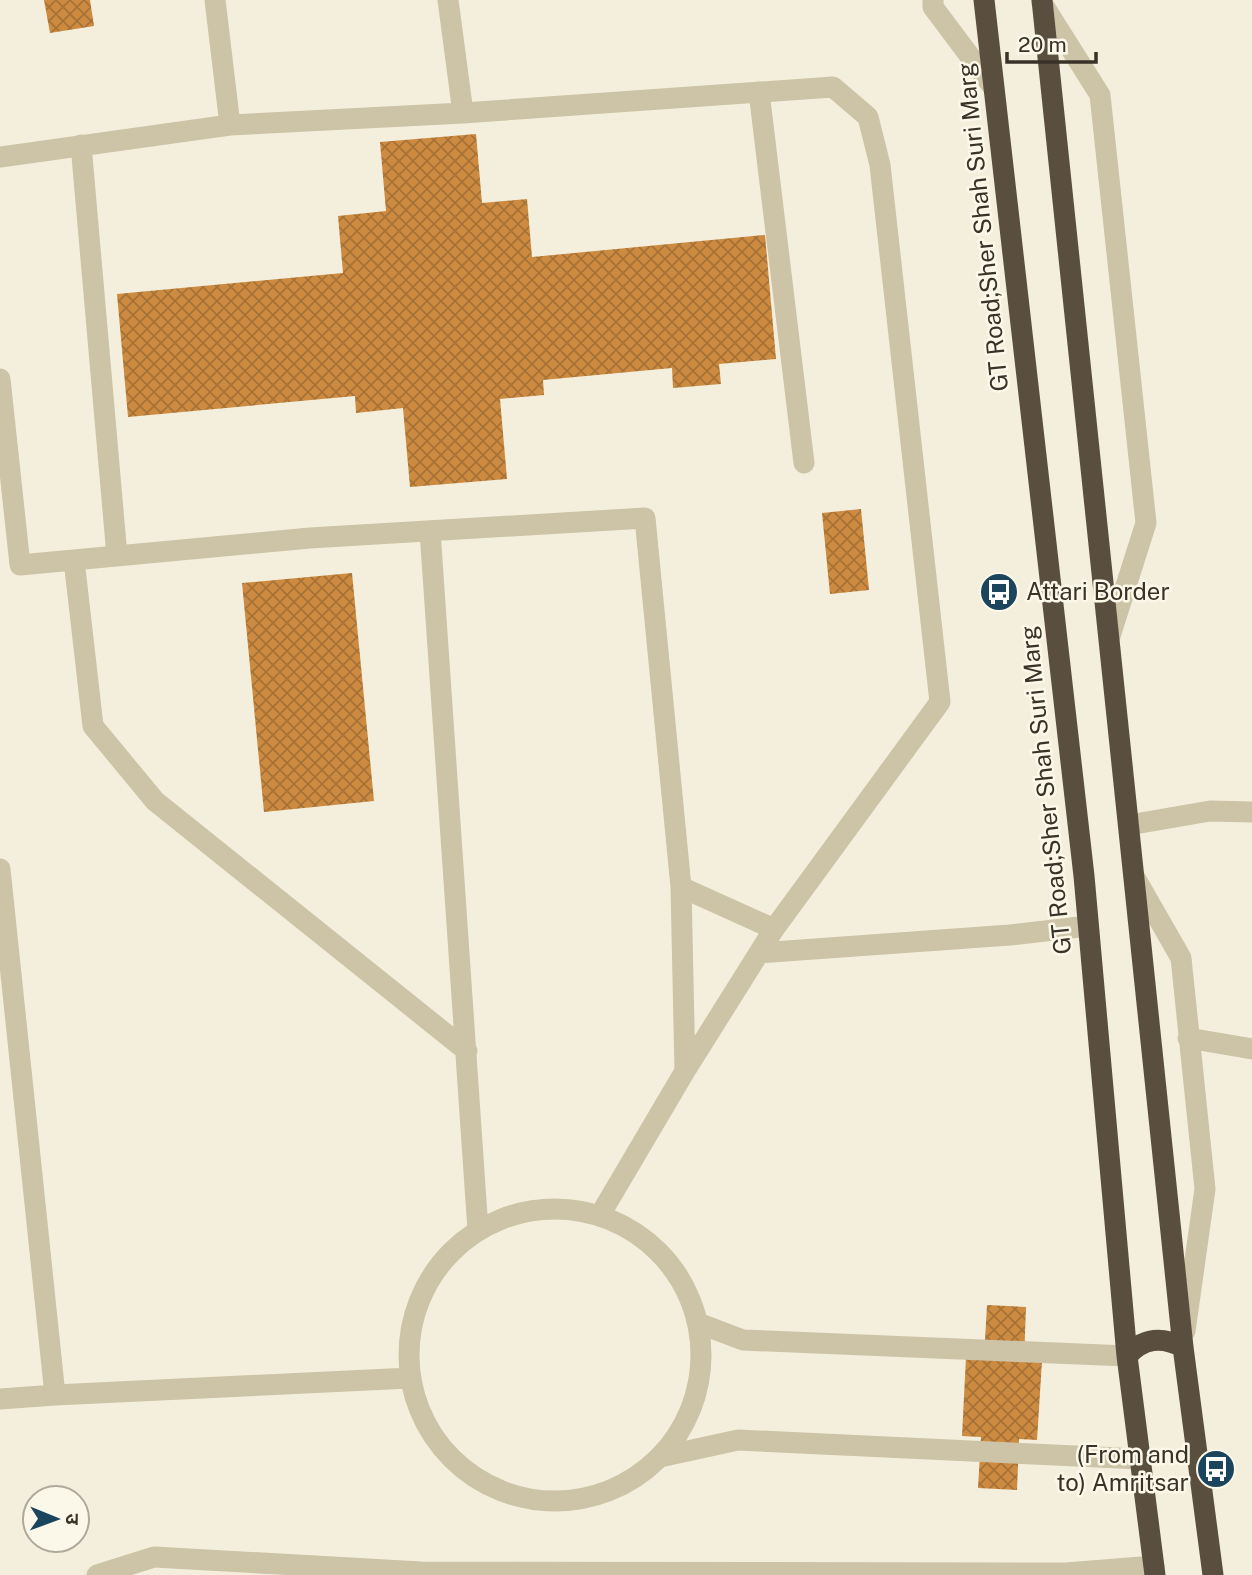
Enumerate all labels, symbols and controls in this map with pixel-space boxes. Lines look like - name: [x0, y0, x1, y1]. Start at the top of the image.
- scale bar: [1007, 21, 1096, 65]
- text: 20 m: [1018, 32, 1067, 57]
- street label: GT Road;Sher Shah Suri Marg: [951, 61, 1013, 393]
- bus stop icon: Attari Border: [978, 571, 1020, 613]
- place label: Attari Border: [1026, 577, 1170, 605]
- street label: GT Road;Sher Shah Suri Marg: [1014, 624, 1076, 956]
- place label: (From and to) Amritsar: [1056, 1440, 1189, 1496]
- bus stop icon: (From and to) Amritsar: [1195, 1448, 1237, 1490]
- north arrow: [21, 1484, 91, 1554]
- text: उ: [62, 1514, 84, 1526]

